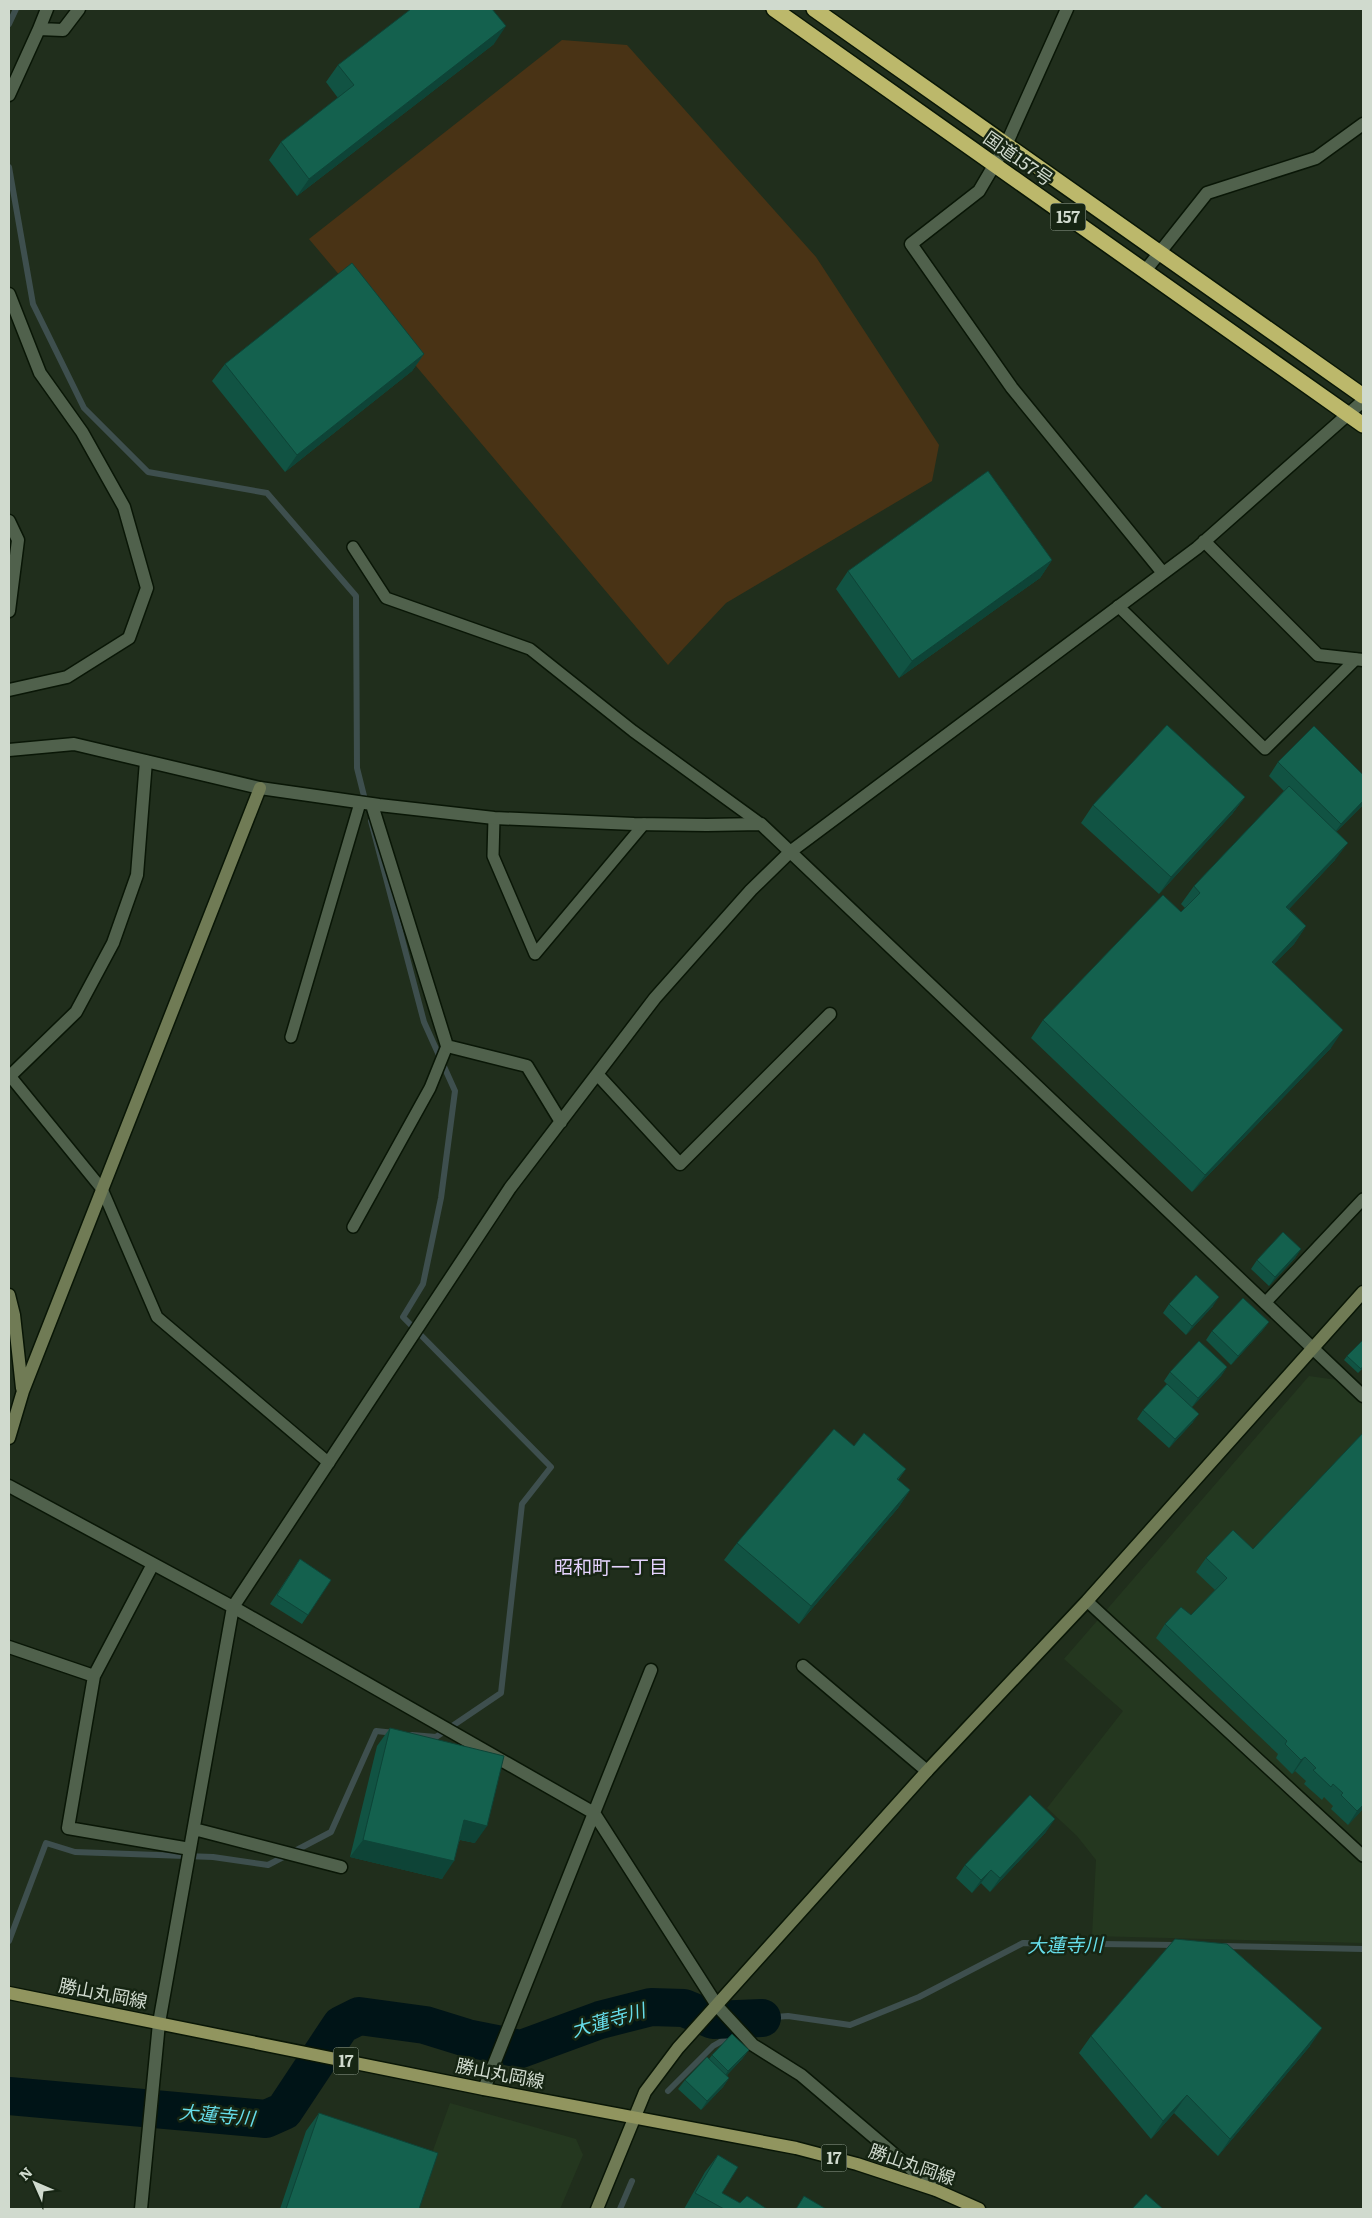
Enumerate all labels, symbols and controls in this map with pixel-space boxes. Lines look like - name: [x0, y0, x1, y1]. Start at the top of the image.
- street label: 国道157号: [979, 124, 1059, 192]
- road number: 157: [1050, 203, 1086, 230]
- district label: 昭和町一丁目: [554, 1552, 668, 1580]
- water label: 大蓮寺川: [1027, 1929, 1105, 1959]
- street label: 勝山丸岡線: [57, 1971, 150, 2014]
- water label: 大蓮寺川: [567, 1995, 650, 2043]
- road number: 17: [334, 2048, 358, 2074]
- street label: 勝山丸岡線: [454, 2051, 547, 2094]
- water label: 大蓮寺川: [178, 2097, 258, 2131]
- street label: 勝山丸岡線: [866, 2136, 959, 2191]
- road number: 17: [822, 2144, 846, 2172]
- north arrow: [10, 2158, 60, 2208]
- text: N: [14, 2162, 37, 2184]

